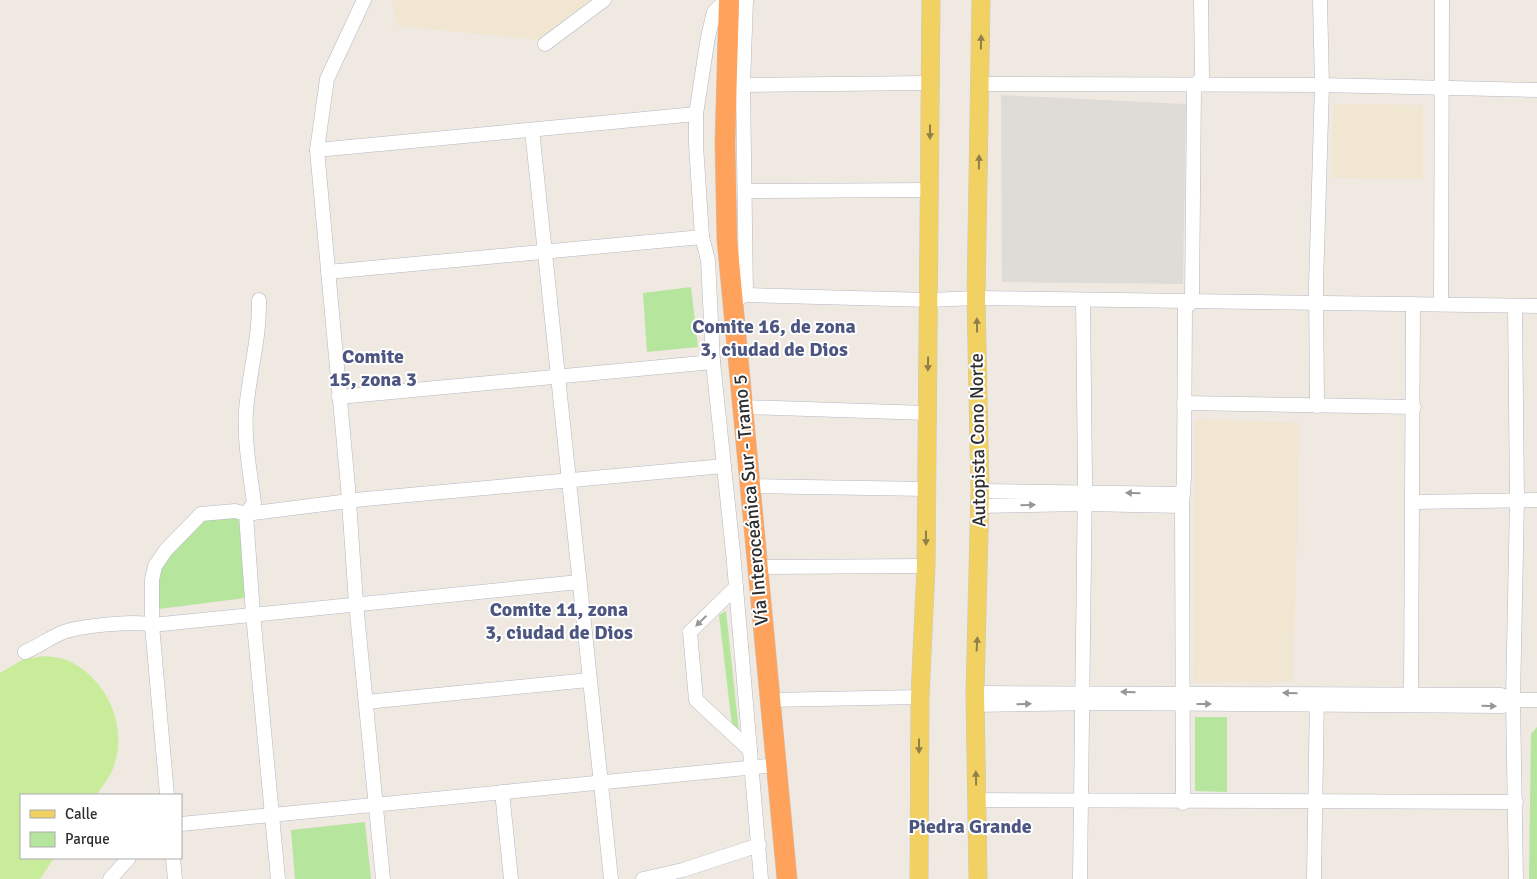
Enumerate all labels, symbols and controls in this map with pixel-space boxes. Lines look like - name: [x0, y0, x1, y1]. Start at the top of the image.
- one-way arrow: [977, 34, 985, 50]
- one-way arrow: [926, 124, 934, 140]
- one-way arrow: [975, 154, 983, 170]
- district label: Comite 16, de zona 3, ciudad de Dios: [692, 314, 856, 362]
- one-way arrow: [973, 316, 981, 332]
- district label: Comite 15, zona 3: [329, 344, 417, 392]
- street label: Autopista Cono Norte: [964, 353, 992, 527]
- one-way arrow: [924, 356, 932, 372]
- street label: Vía Interoceánica Sur - Tramo 5: [728, 373, 774, 627]
- one-way arrow: [1125, 489, 1141, 497]
- one-way arrow: [1020, 501, 1036, 509]
- one-way arrow: [922, 530, 930, 546]
- district label: Comite 11, zona 3, ciudad de Dios: [485, 597, 633, 645]
- one-way arrow: [695, 615, 707, 627]
- one-way arrow: [973, 636, 981, 652]
- one-way arrow: [1120, 688, 1136, 696]
- one-way arrow: [1282, 689, 1298, 697]
- one-way arrow: [1016, 700, 1032, 708]
- one-way arrow: [1196, 700, 1212, 708]
- one-way arrow: [1481, 702, 1497, 710]
- one-way arrow: [915, 738, 923, 754]
- one-way arrow: [972, 770, 980, 786]
- legend: [20, 794, 182, 859]
- text: Calle: [65, 805, 98, 823]
- district label: Piedra Grande: [908, 814, 1032, 839]
- text: Parque: [65, 830, 110, 848]

